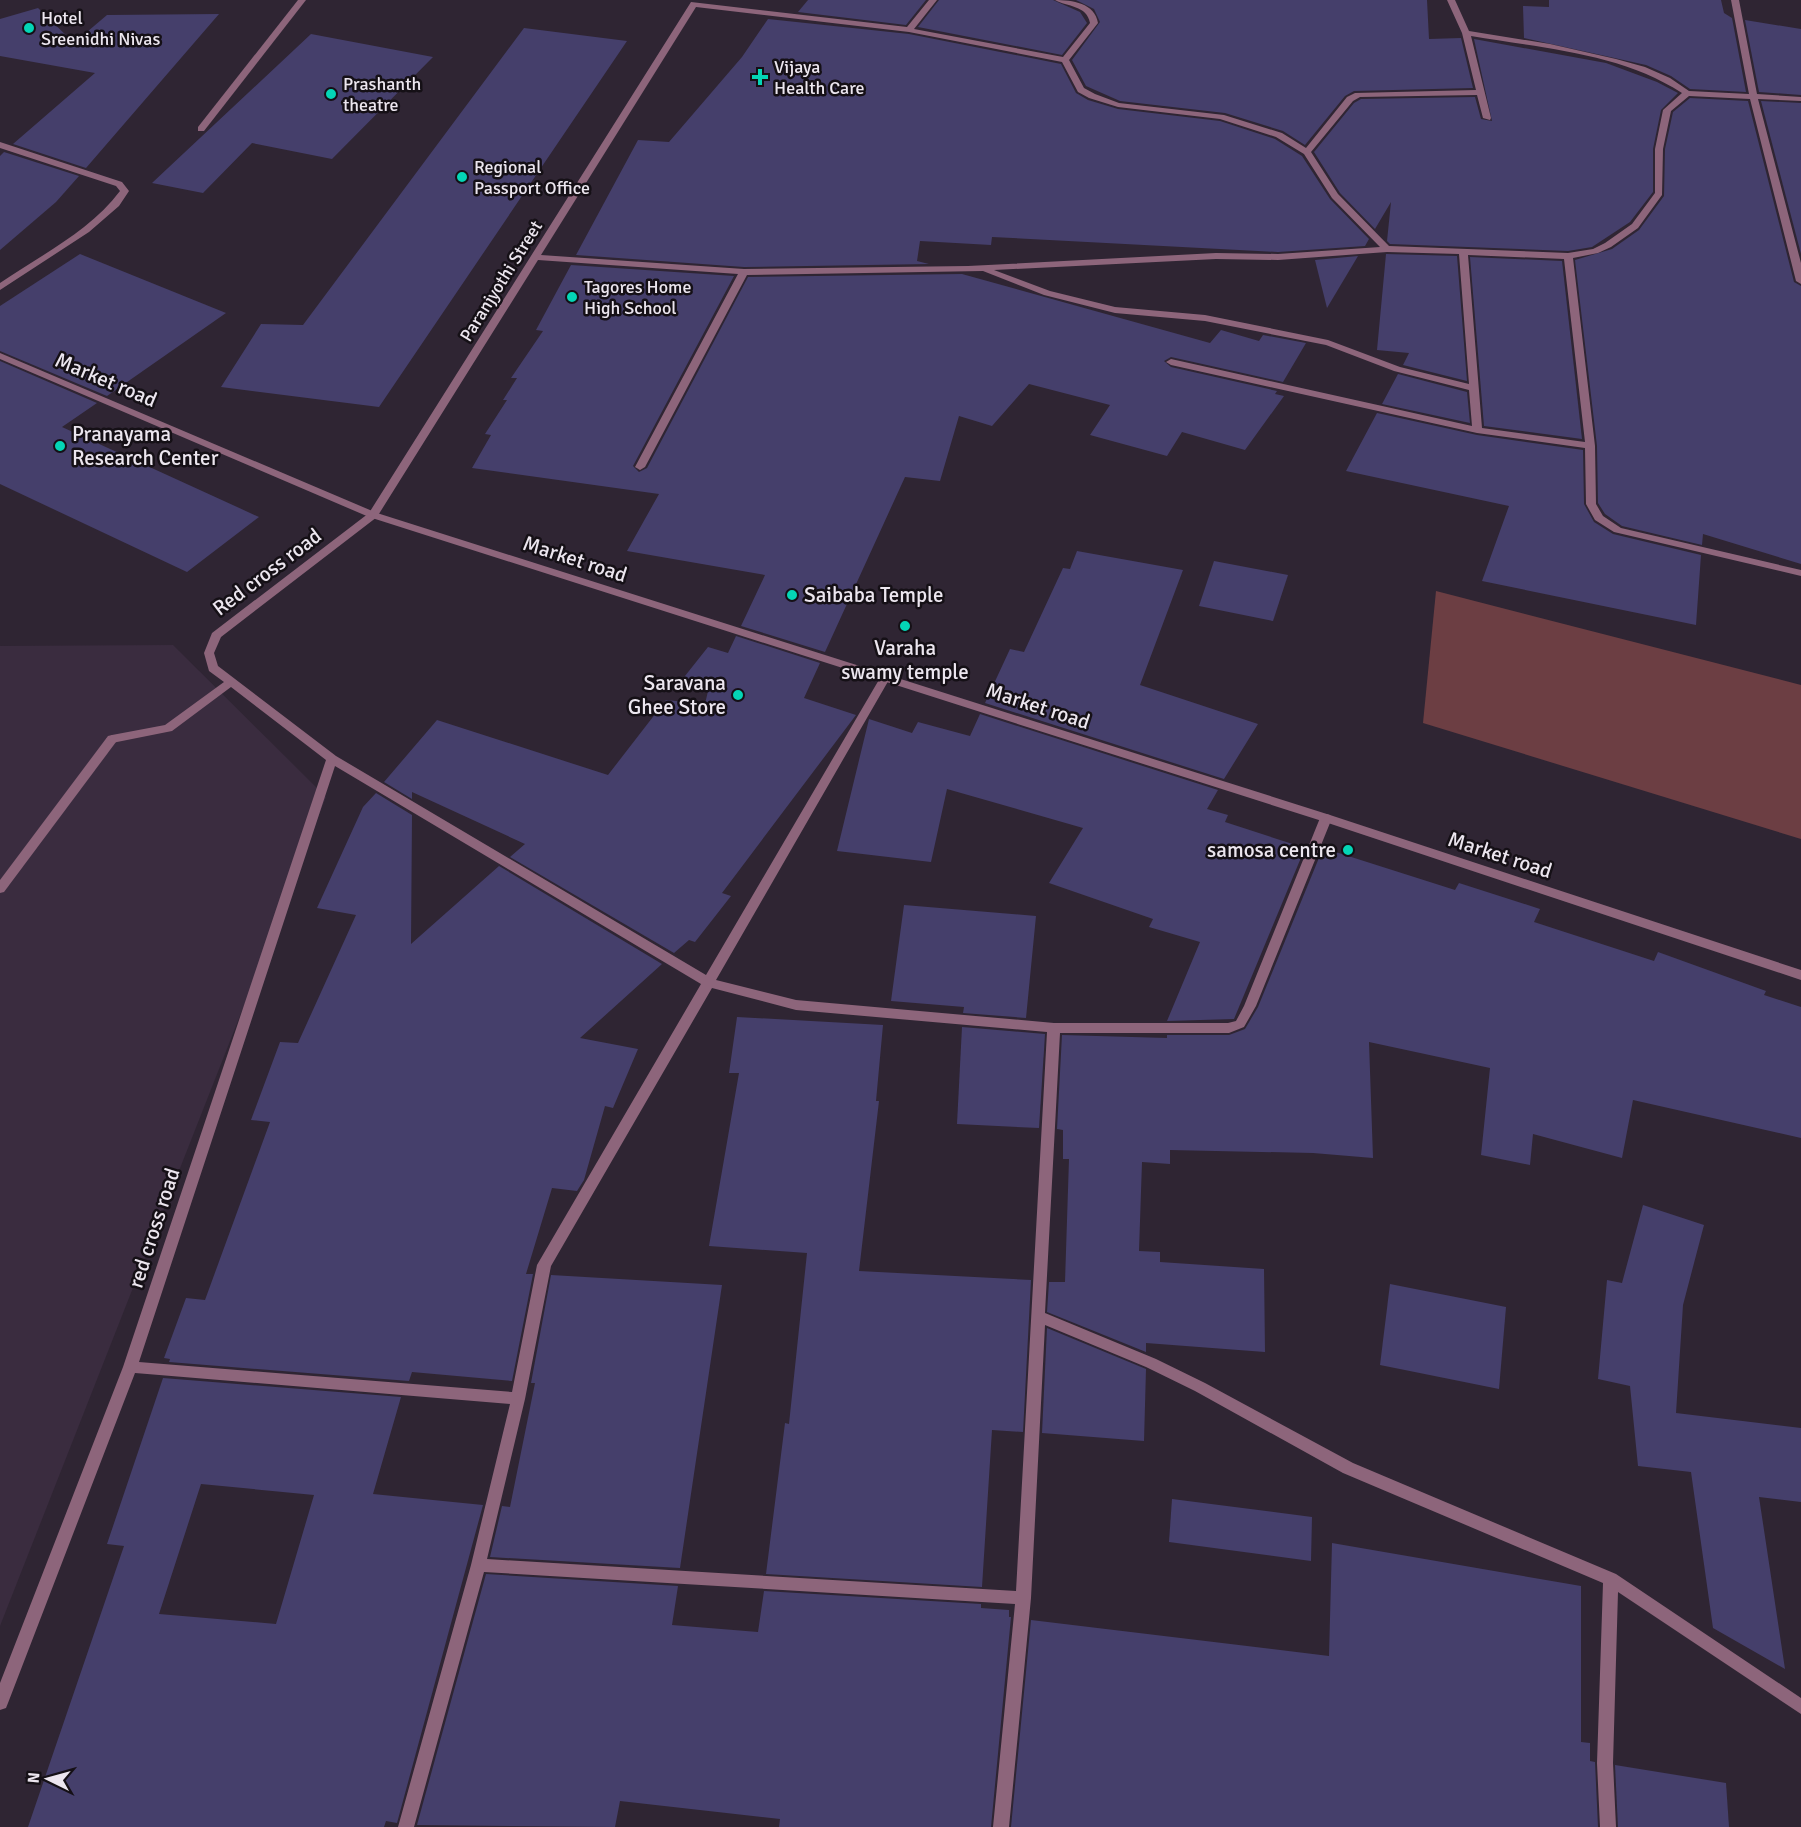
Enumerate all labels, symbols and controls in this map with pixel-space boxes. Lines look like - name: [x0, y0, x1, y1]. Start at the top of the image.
- place label: Hotel Sreenidhi Nivas: [41, 7, 160, 50]
- marker: Hotel Sreenidhi Nivas: [22, 21, 36, 35]
- place label: Vijaya Health Care: [774, 56, 865, 99]
- marker: Vijaya Health Care: [751, 68, 769, 86]
- place label: Prashanth theatre: [343, 73, 421, 116]
- marker: Prashanth theatre: [324, 87, 338, 101]
- place label: Regional Passport Office: [474, 156, 590, 199]
- marker: Regional Passport Office: [455, 170, 469, 184]
- street label: Paranjyothi Street: [455, 216, 547, 346]
- place label: Tagores Home High School: [584, 276, 691, 319]
- marker: Tagores Home High School: [565, 290, 579, 304]
- street label: Market road: [51, 347, 161, 413]
- place label: Pranayama Research Center: [72, 421, 219, 471]
- marker: Pranayama Research Center: [53, 439, 67, 453]
- street label: Red cross road: [207, 523, 327, 621]
- street label: Market road: [520, 530, 630, 588]
- place label: Saibaba Temple: [804, 582, 944, 608]
- marker: Saibaba Temple: [785, 588, 799, 602]
- marker: Varaha swamy temple: [898, 619, 912, 633]
- place label: Varaha swamy temple: [841, 635, 969, 685]
- place label: Saravana Ghee Store: [628, 670, 726, 720]
- street label: Market road: [983, 677, 1093, 735]
- marker: Saravana Ghee Store: [731, 688, 745, 702]
- street label: Market road: [1445, 826, 1555, 884]
- place label: samosa centre: [1207, 837, 1336, 863]
- marker: samosa centre: [1341, 843, 1355, 857]
- street label: red cross road: [122, 1165, 186, 1291]
- north arrow: [18, 1749, 78, 1809]
- text: N: [24, 1771, 45, 1784]

